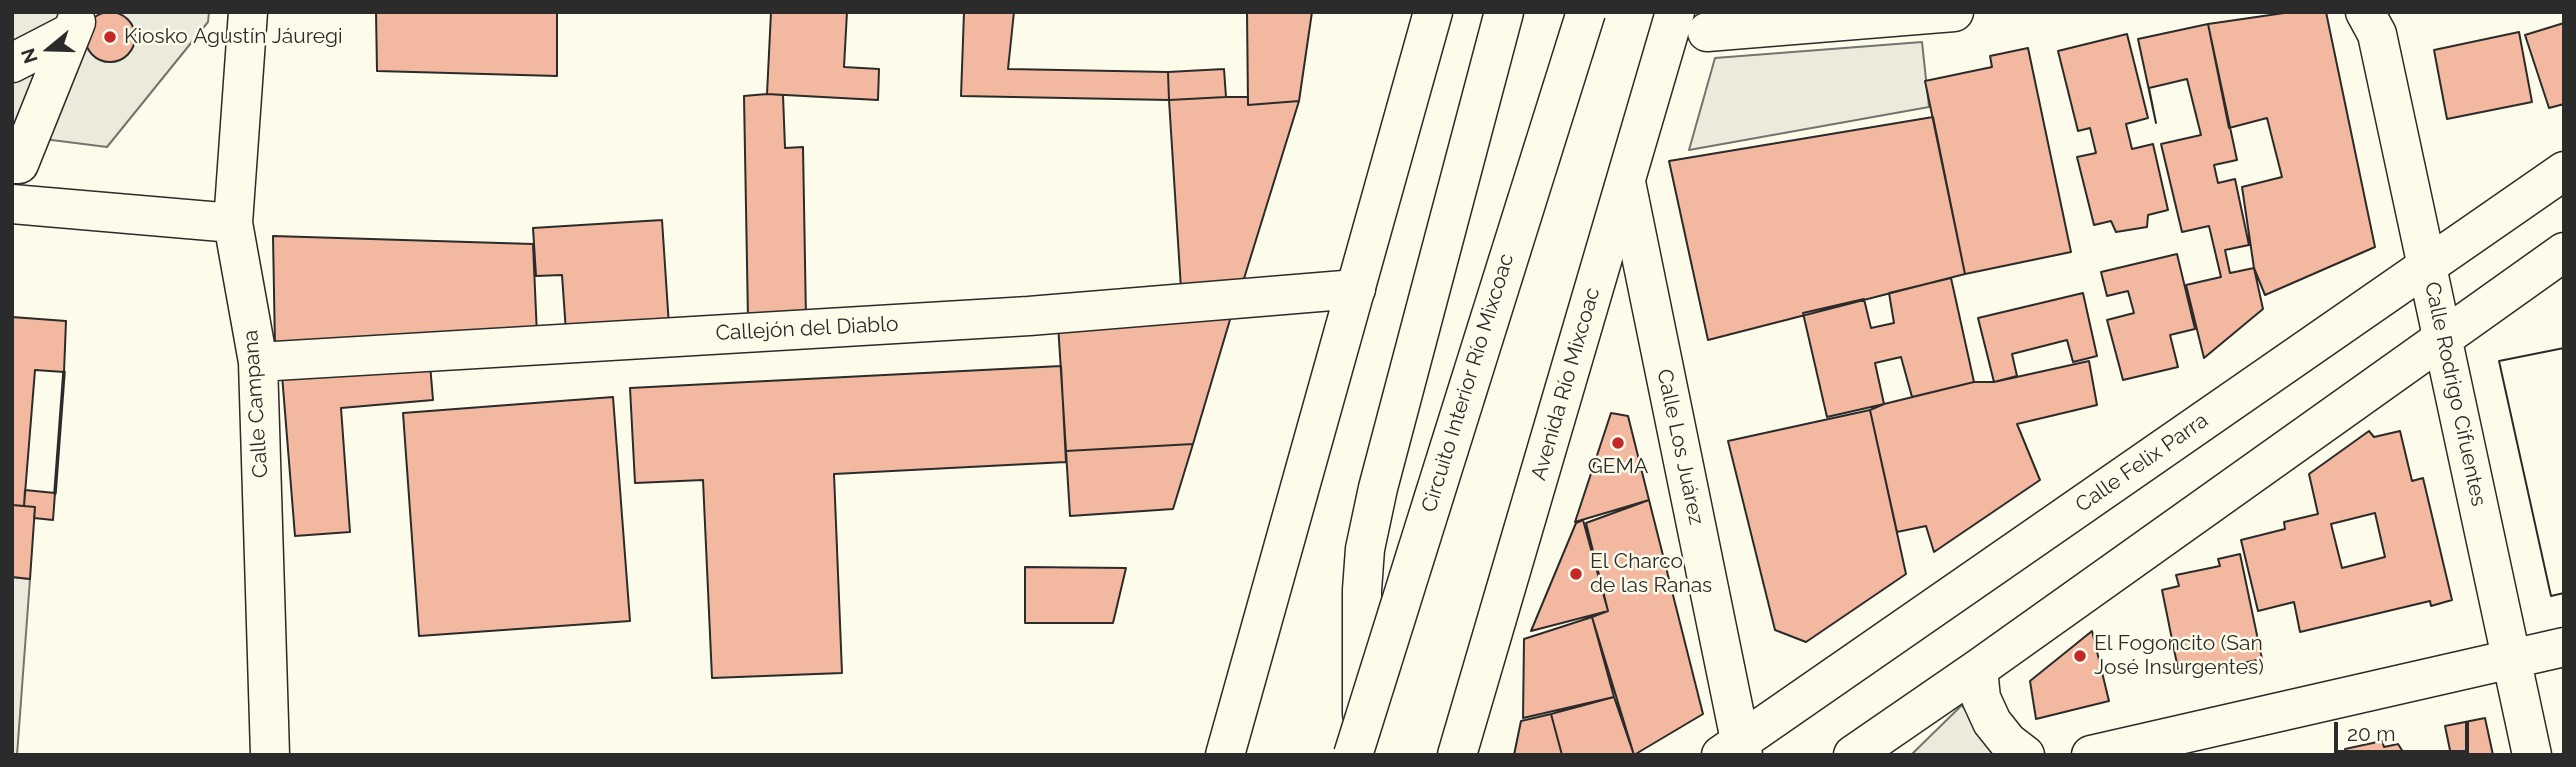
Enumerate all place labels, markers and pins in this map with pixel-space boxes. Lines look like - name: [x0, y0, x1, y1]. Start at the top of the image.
- place label: Kiosko Agustín Jáuregi: [124, 24, 343, 50]
- marker: Kiosko Agustín Jáuregi: [102, 29, 118, 45]
- marker: GEMA: [1610, 435, 1626, 451]
- place label: GEMA: [1588, 454, 1648, 480]
- place label: El Charco de las Ranas: [1590, 549, 1712, 599]
- marker: El Charco de las Ranas: [1568, 566, 1584, 582]
- place label: El Fogoncito (San José Insurgentes): [2094, 631, 2264, 681]
- marker: El Fogoncito (San José Insurgentes): [2072, 648, 2088, 664]

